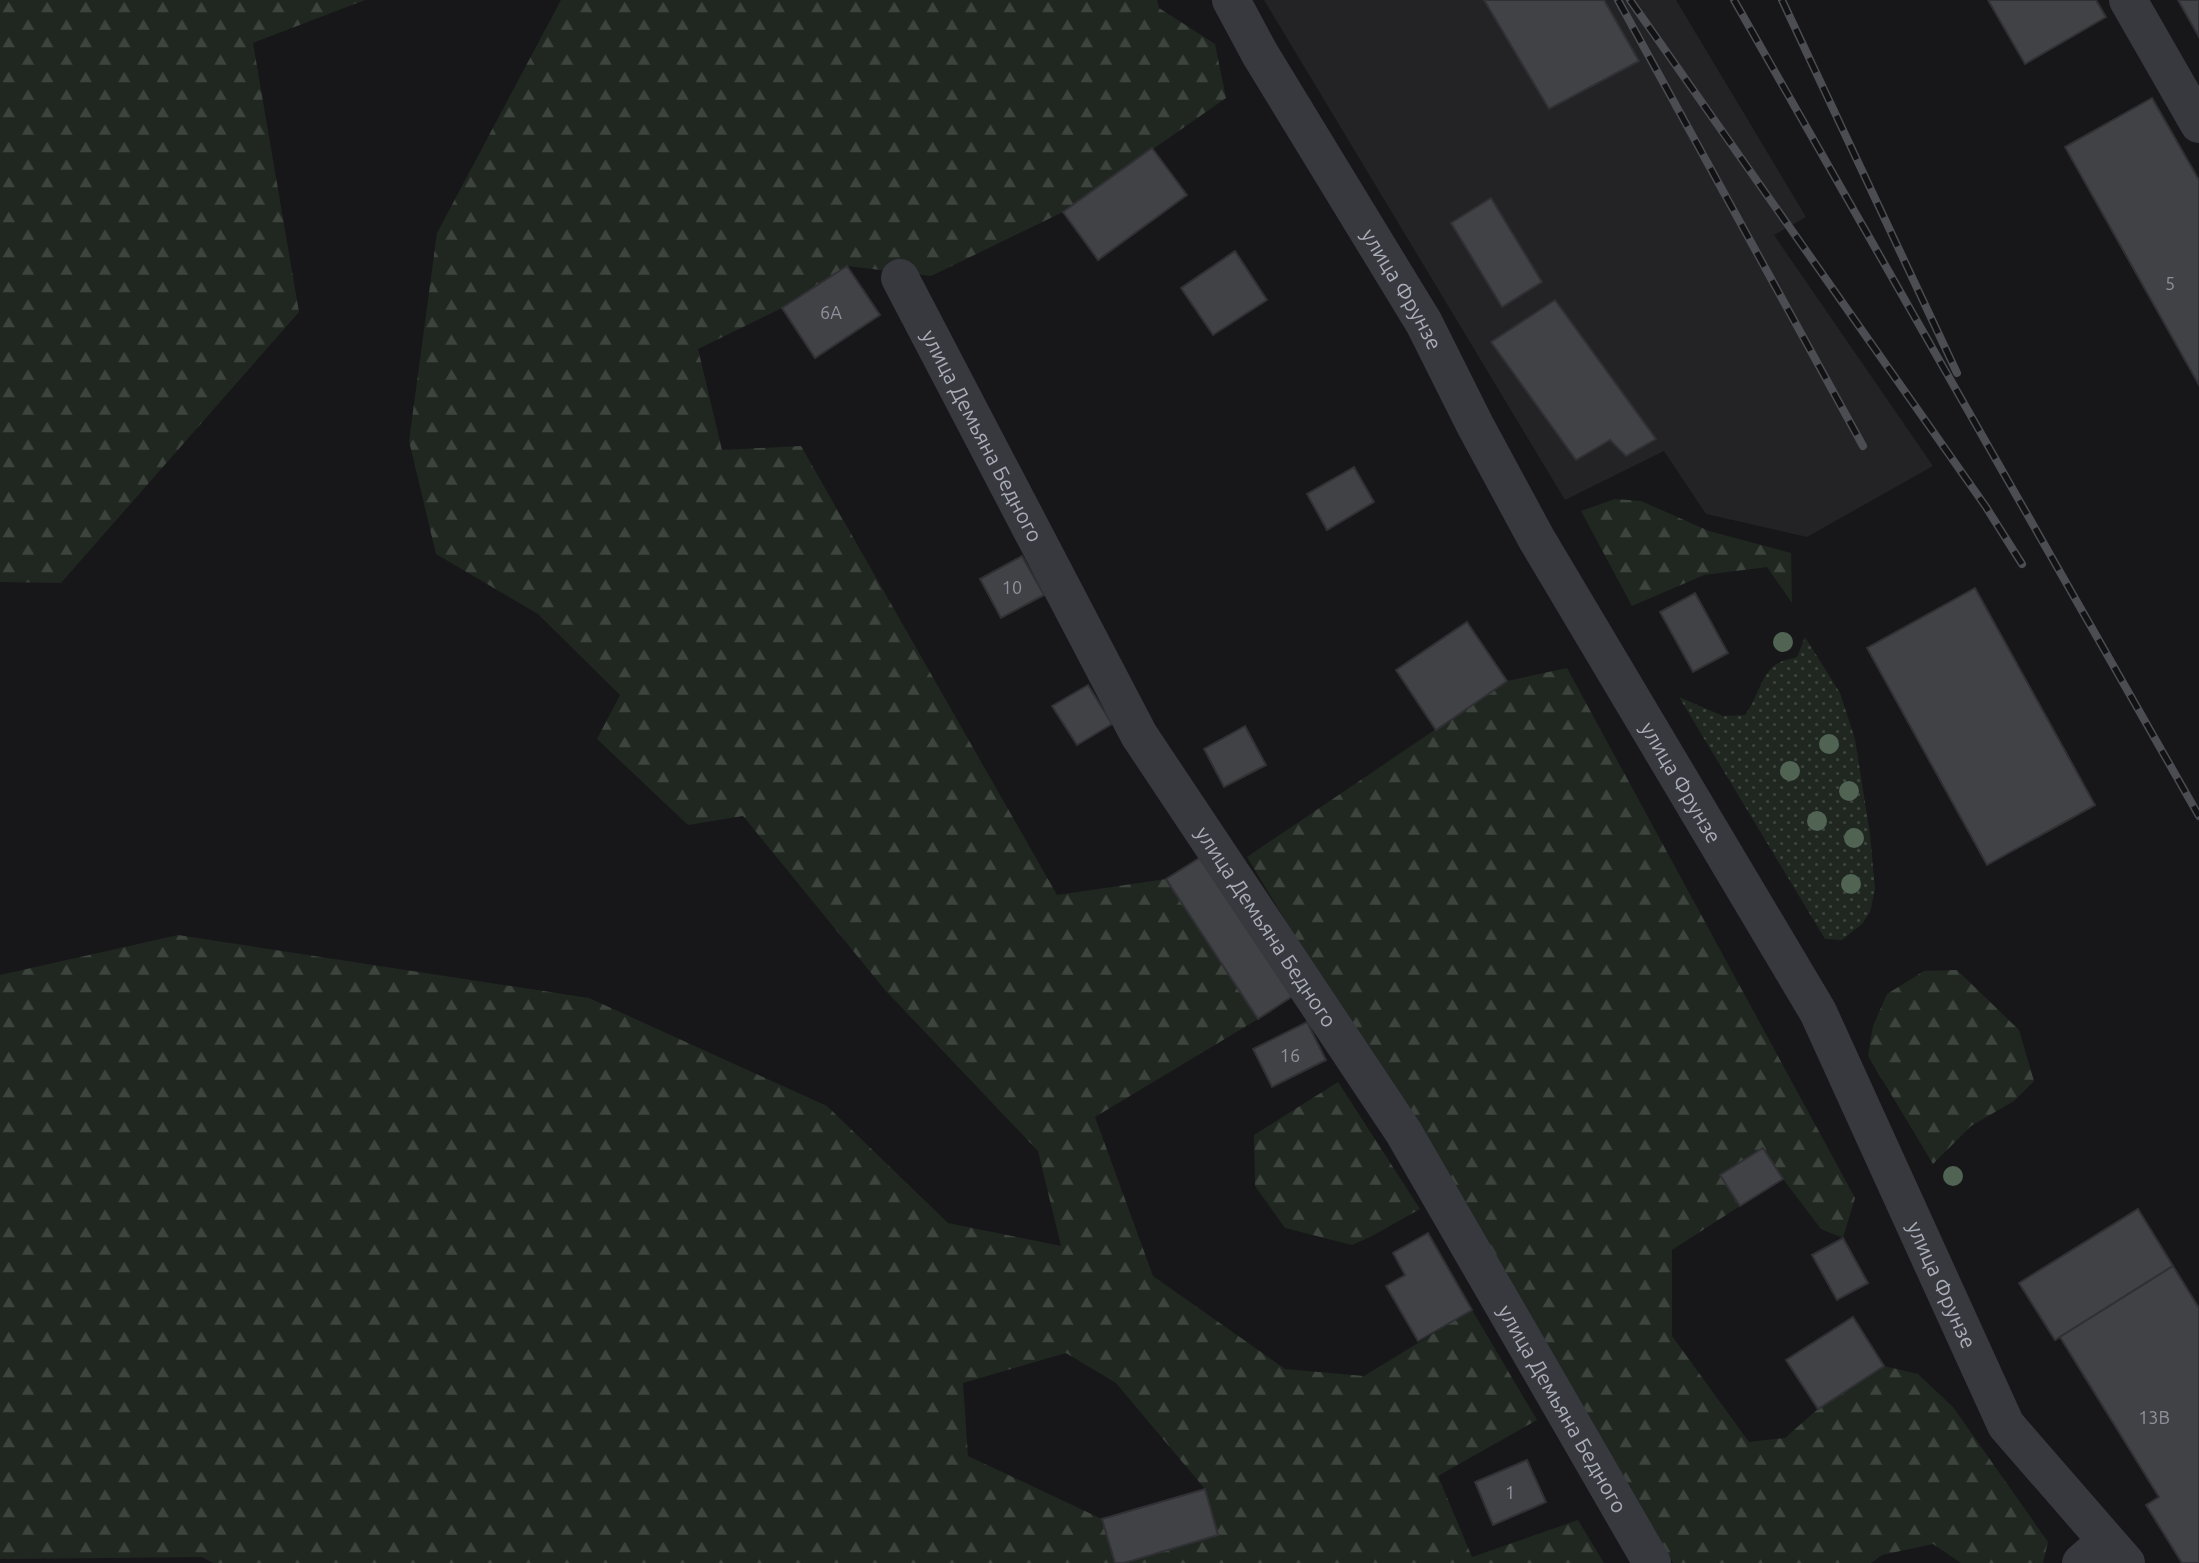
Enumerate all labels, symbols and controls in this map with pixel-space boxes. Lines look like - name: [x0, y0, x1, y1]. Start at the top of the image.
- street label: улица Фрунзе: [1357, 224, 1447, 353]
- house number: 5: [2165, 273, 2175, 293]
- house number: 6А: [820, 302, 842, 322]
- street label: улица Демьяна Бедного: [917, 326, 1048, 546]
- house number: 10: [1002, 577, 1022, 597]
- street label: улица Фрунзе: [1636, 717, 1727, 847]
- street label: улица Демьяна Бедного: [1191, 822, 1342, 1032]
- house number: 16: [1280, 1045, 1300, 1065]
- street label: улица Фрунзе: [1903, 1218, 1981, 1352]
- street label: улица Демьяна Бедного: [1494, 1300, 1632, 1517]
- house number: 13В: [2138, 1407, 2170, 1427]
- house number: 1: [1505, 1482, 1515, 1502]

